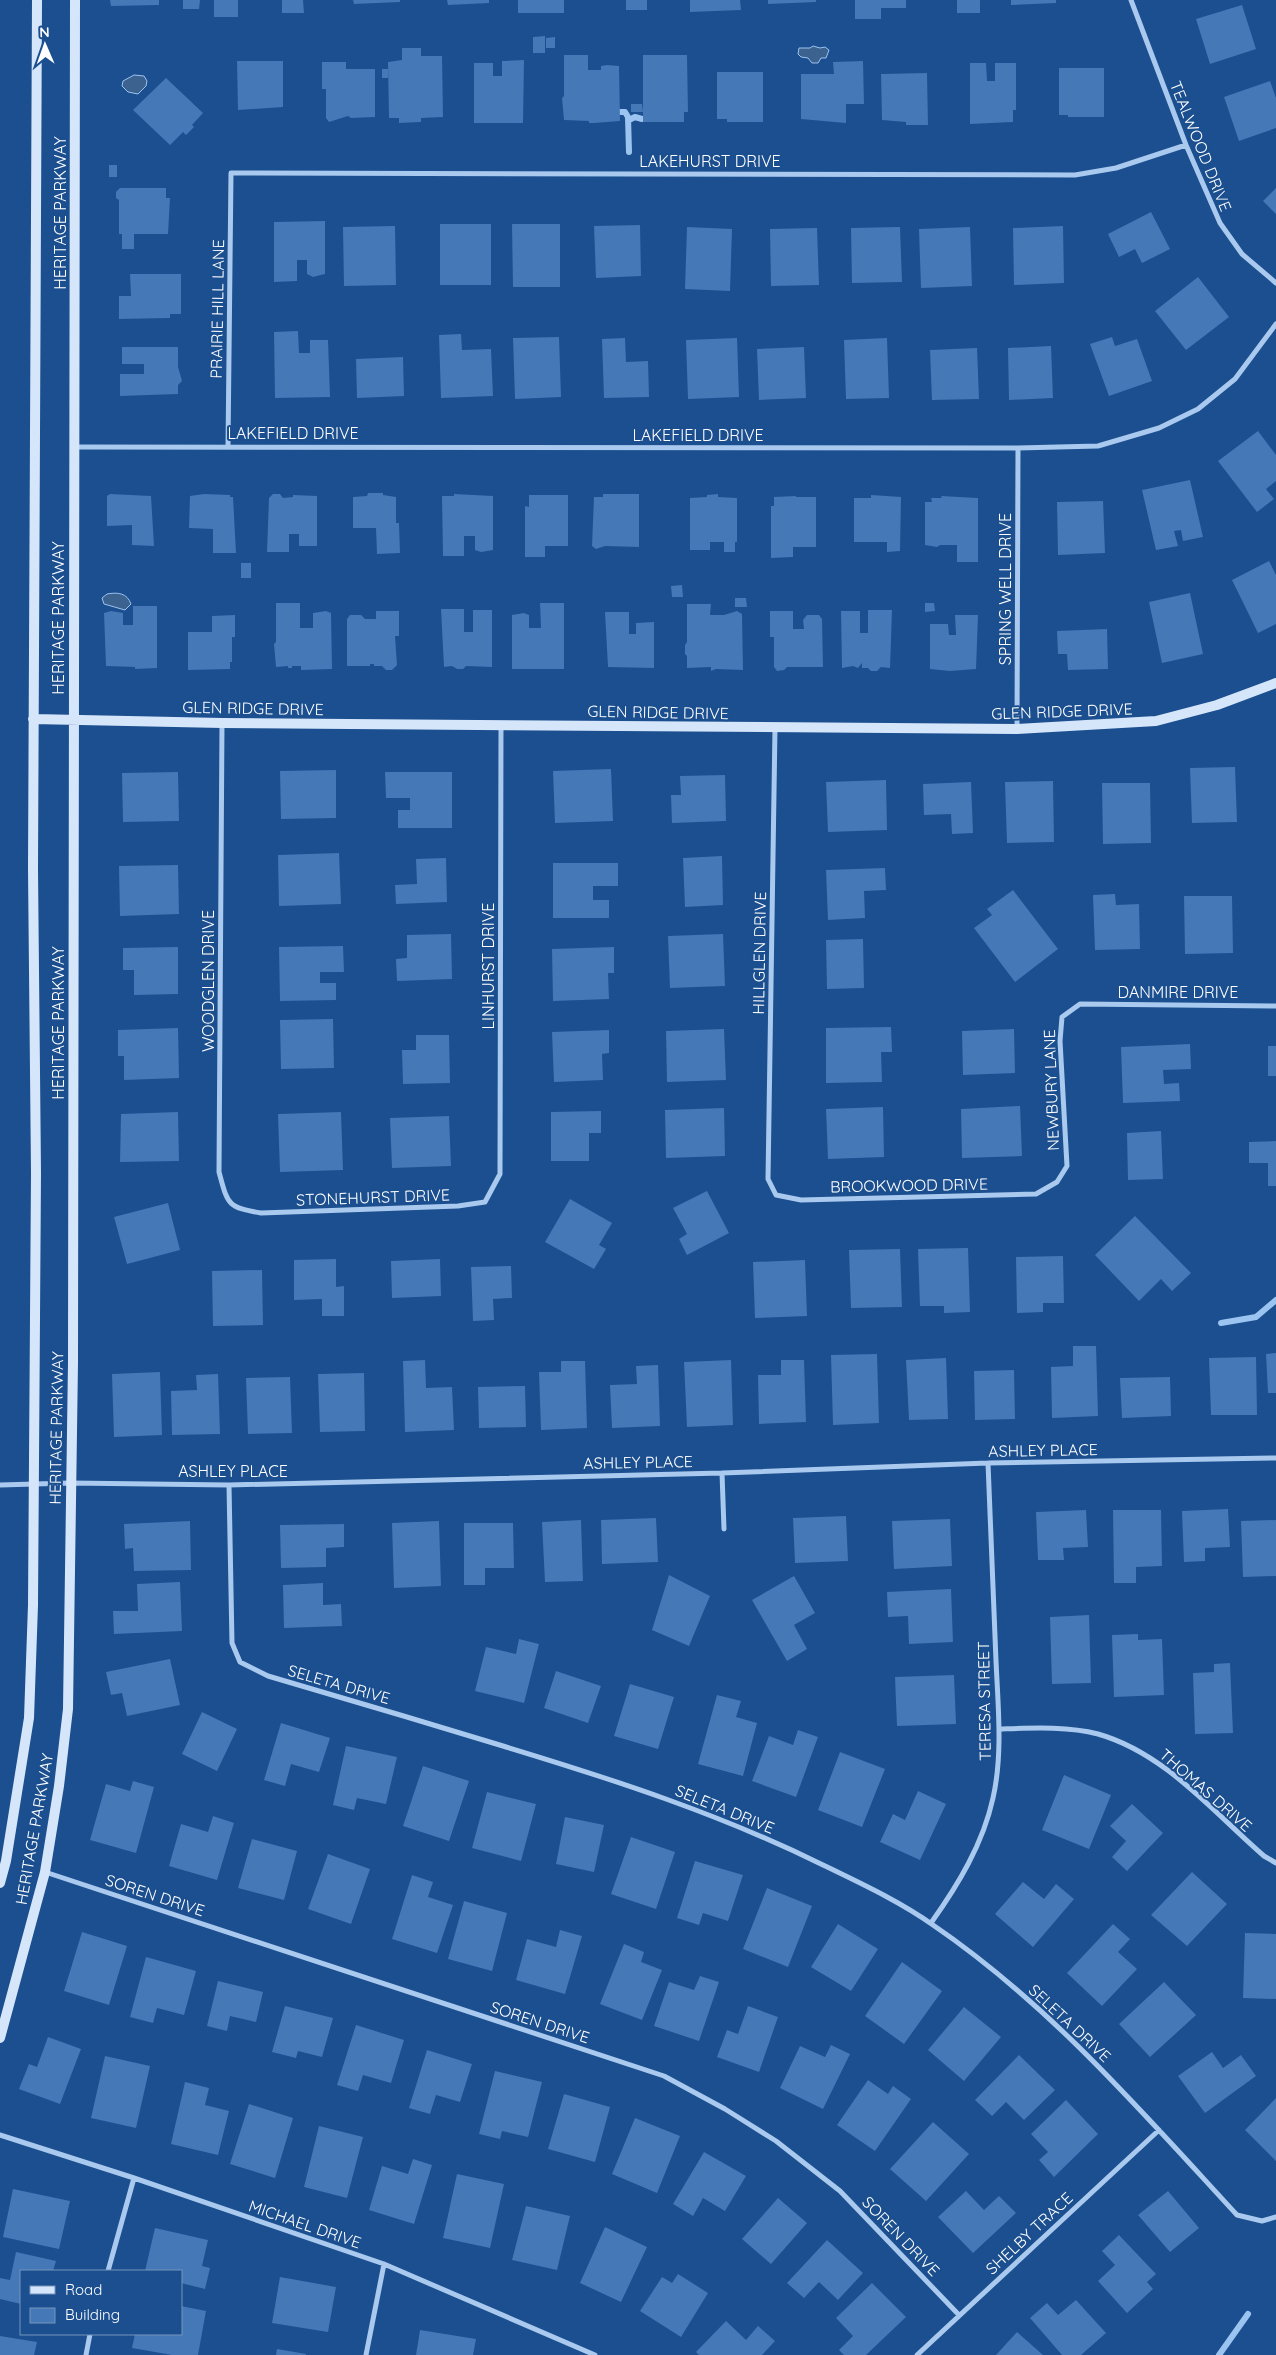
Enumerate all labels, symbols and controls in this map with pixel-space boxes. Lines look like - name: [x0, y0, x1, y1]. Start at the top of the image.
- north arrow: [20, 20, 70, 70]
- text: N: [39, 23, 50, 41]
- street label: TEALWOOD DRIVE: [1166, 78, 1236, 214]
- street label: HERITAGE PARKWAY: [50, 136, 70, 290]
- street label: LAKEHURST DRIVE: [639, 151, 781, 171]
- street label: PRAIRIE HILL LANE: [206, 239, 228, 379]
- street label: LAKEFIELD DRIVE: [227, 423, 359, 443]
- street label: LAKEFIELD DRIVE: [632, 425, 764, 445]
- street label: SPRING WELL DRIVE: [995, 513, 1015, 665]
- street label: HERITAGE PARKWAY: [48, 541, 68, 695]
- street label: GLEN RIDGE DRIVE: [182, 697, 324, 719]
- street label: GLEN RIDGE DRIVE: [991, 699, 1133, 723]
- street label: GLEN RIDGE DRIVE: [587, 701, 729, 723]
- street label: HILLGLEN DRIVE: [748, 891, 770, 1015]
- street label: LINHURST DRIVE: [478, 903, 498, 1029]
- street label: WOODGLEN DRIVE: [198, 910, 218, 1052]
- street label: HERITAGE PARKWAY: [48, 946, 68, 1100]
- street label: DANMIRE DRIVE: [1118, 982, 1238, 1002]
- street label: NEWBURY LANE: [1039, 1029, 1063, 1151]
- street label: BROOKWOOD DRIVE: [830, 1174, 988, 1196]
- street label: STONEHURST DRIVE: [296, 1184, 450, 1210]
- street label: HERITAGE PARKWAY: [45, 1351, 67, 1505]
- street label: ASHLEY PLACE: [988, 1439, 1098, 1461]
- street label: ASHLEY PLACE: [583, 1451, 693, 1473]
- street label: ASHLEY PLACE: [178, 1461, 288, 1481]
- street label: TERESA STREET: [973, 1641, 995, 1761]
- street label: SELETA DRIVE: [286, 1660, 392, 1708]
- street label: THOMAS DRIVE: [1156, 1744, 1256, 1836]
- street label: HERITAGE PARKWAY: [11, 1752, 57, 1906]
- street label: SELETA DRIVE: [672, 1780, 778, 1838]
- street label: SOREN DRIVE: [103, 1870, 207, 1920]
- street label: SELETA DRIVE: [1025, 1980, 1115, 2066]
- street label: SOREN DRIVE: [488, 1997, 592, 2047]
- street label: SHELBY TRACE: [981, 2188, 1077, 2278]
- street label: SOREN DRIVE: [858, 2192, 944, 2280]
- street label: MICHAEL DRIVE: [246, 2195, 364, 2253]
- legend: [20, 2270, 182, 2335]
- text: Road: [65, 2280, 102, 2299]
- text: Building: [65, 2305, 120, 2324]

